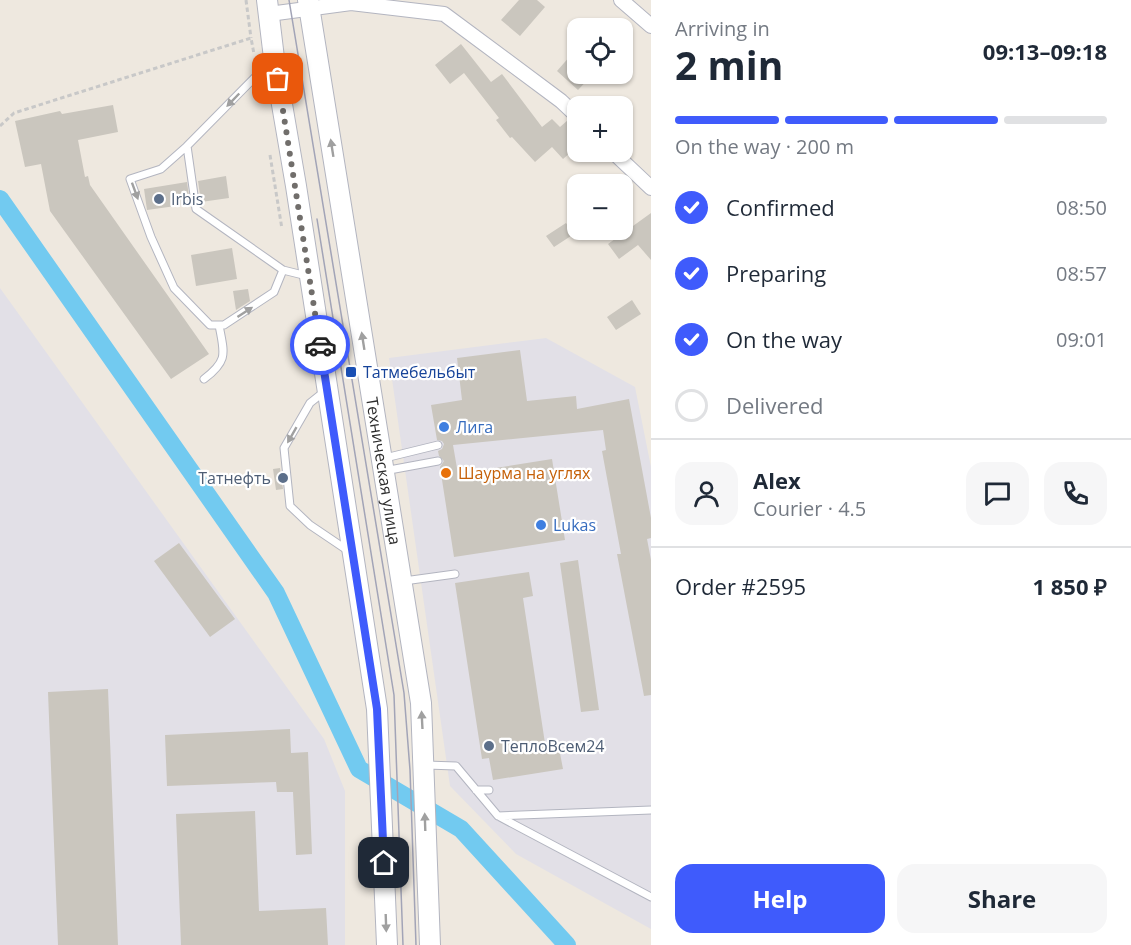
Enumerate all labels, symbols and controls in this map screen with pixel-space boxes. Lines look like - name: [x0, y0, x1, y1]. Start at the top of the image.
- text: Arriving in: [675, 15, 770, 42]
- map controls: [567, 18, 633, 240]
- button: locate: [567, 18, 633, 84]
- text: 09:13–09:18: [983, 36, 1107, 66]
- text: 2 min: [675, 38, 783, 91]
- pin: [252, 53, 303, 104]
- icon: bag: [261, 62, 294, 95]
- one-way arrow: [226, 92, 240, 106]
- button: +: [567, 96, 633, 162]
- text: On the way · 200 m: [675, 133, 854, 160]
- one-way arrow: [328, 139, 337, 158]
- button: −: [567, 174, 633, 240]
- one-way arrow: [130, 182, 140, 200]
- place label: Irbis: [171, 188, 203, 210]
- icon: check: [675, 191, 708, 224]
- marker: Irbis: [152, 192, 166, 206]
- text: Confirmed: [726, 192, 835, 222]
- text: 08:50: [1056, 194, 1107, 221]
- icon: check: [675, 257, 708, 290]
- text: Preparing: [726, 258, 826, 288]
- text: 08:57: [1056, 260, 1107, 287]
- one-way arrow: [237, 306, 253, 317]
- courier: [290, 315, 350, 375]
- icon: check: [675, 323, 708, 356]
- text: On the way: [726, 324, 842, 354]
- text: 09:01: [1056, 326, 1107, 353]
- icon: car: [304, 329, 337, 362]
- one-way arrow: [358, 331, 367, 350]
- place label: Татмебельбыт: [363, 361, 476, 383]
- marker: Татмебельбыт: [344, 365, 358, 379]
- text: Delivered: [726, 390, 824, 420]
- street label: Техническая улица: [361, 396, 406, 546]
- place label: Лига: [456, 416, 493, 438]
- marker: Лига: [437, 420, 451, 434]
- one-way arrow: [286, 427, 297, 443]
- place label: Шаурма на углях: [458, 462, 591, 484]
- button: person: [675, 462, 738, 525]
- button: chat: [966, 462, 1029, 525]
- button: phone: [1044, 462, 1107, 525]
- text: Alex: [753, 465, 801, 495]
- marker: Шаурма на углях: [439, 466, 453, 480]
- place label: Татнефть: [198, 467, 271, 489]
- marker: Татнефть: [276, 471, 290, 485]
- text: Courier · 4.5: [753, 495, 866, 522]
- place label: Lukas: [553, 514, 596, 536]
- marker: Lukas: [534, 518, 548, 532]
- text: Order #2595: [675, 571, 806, 601]
- text: 1 850 ₽: [1032, 571, 1107, 601]
- one-way arrow: [417, 711, 426, 730]
- place label: ТеплоВсем24: [501, 735, 605, 757]
- marker: ТеплоВсем24: [482, 739, 496, 753]
- one-way arrow: [421, 812, 430, 831]
- pin: [358, 837, 409, 888]
- icon: home: [367, 846, 400, 879]
- button: Help: [675, 864, 885, 933]
- button: Share: [897, 864, 1107, 933]
- one-way arrow: [381, 914, 391, 933]

